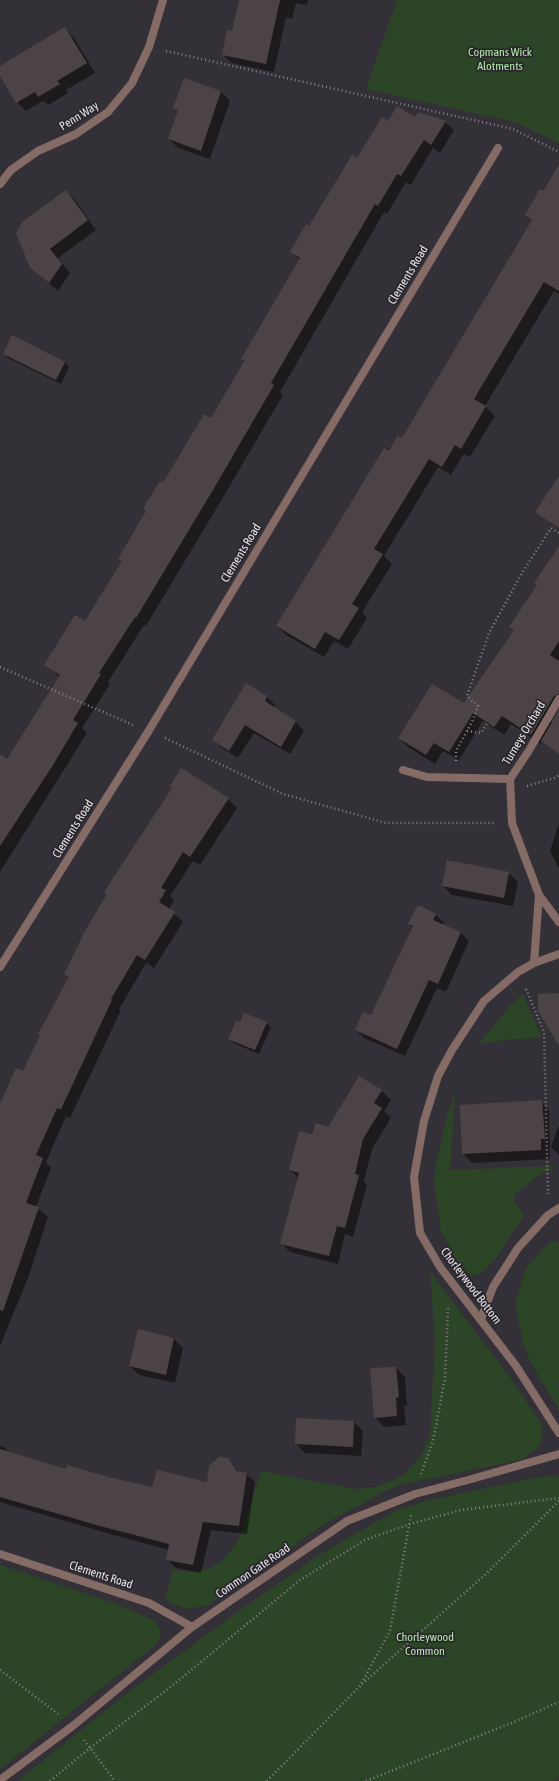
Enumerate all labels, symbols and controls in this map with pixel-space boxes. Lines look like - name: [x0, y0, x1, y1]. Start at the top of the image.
- park label: Copmans Wick Alotments: [468, 45, 532, 73]
- street label: Penn Way: [57, 98, 101, 134]
- street label: Clements Road: [385, 243, 431, 307]
- street label: Clements Road: [218, 521, 264, 585]
- street label: Turneys Orchard: [499, 699, 549, 767]
- street label: Clements Road: [49, 797, 97, 861]
- street label: Chorleywood Bottom: [438, 1245, 504, 1327]
- street label: Common Gate Road: [213, 1541, 293, 1601]
- street label: Clements Road: [67, 1558, 135, 1592]
- park label: Chorleywood Common: [396, 1630, 454, 1658]

